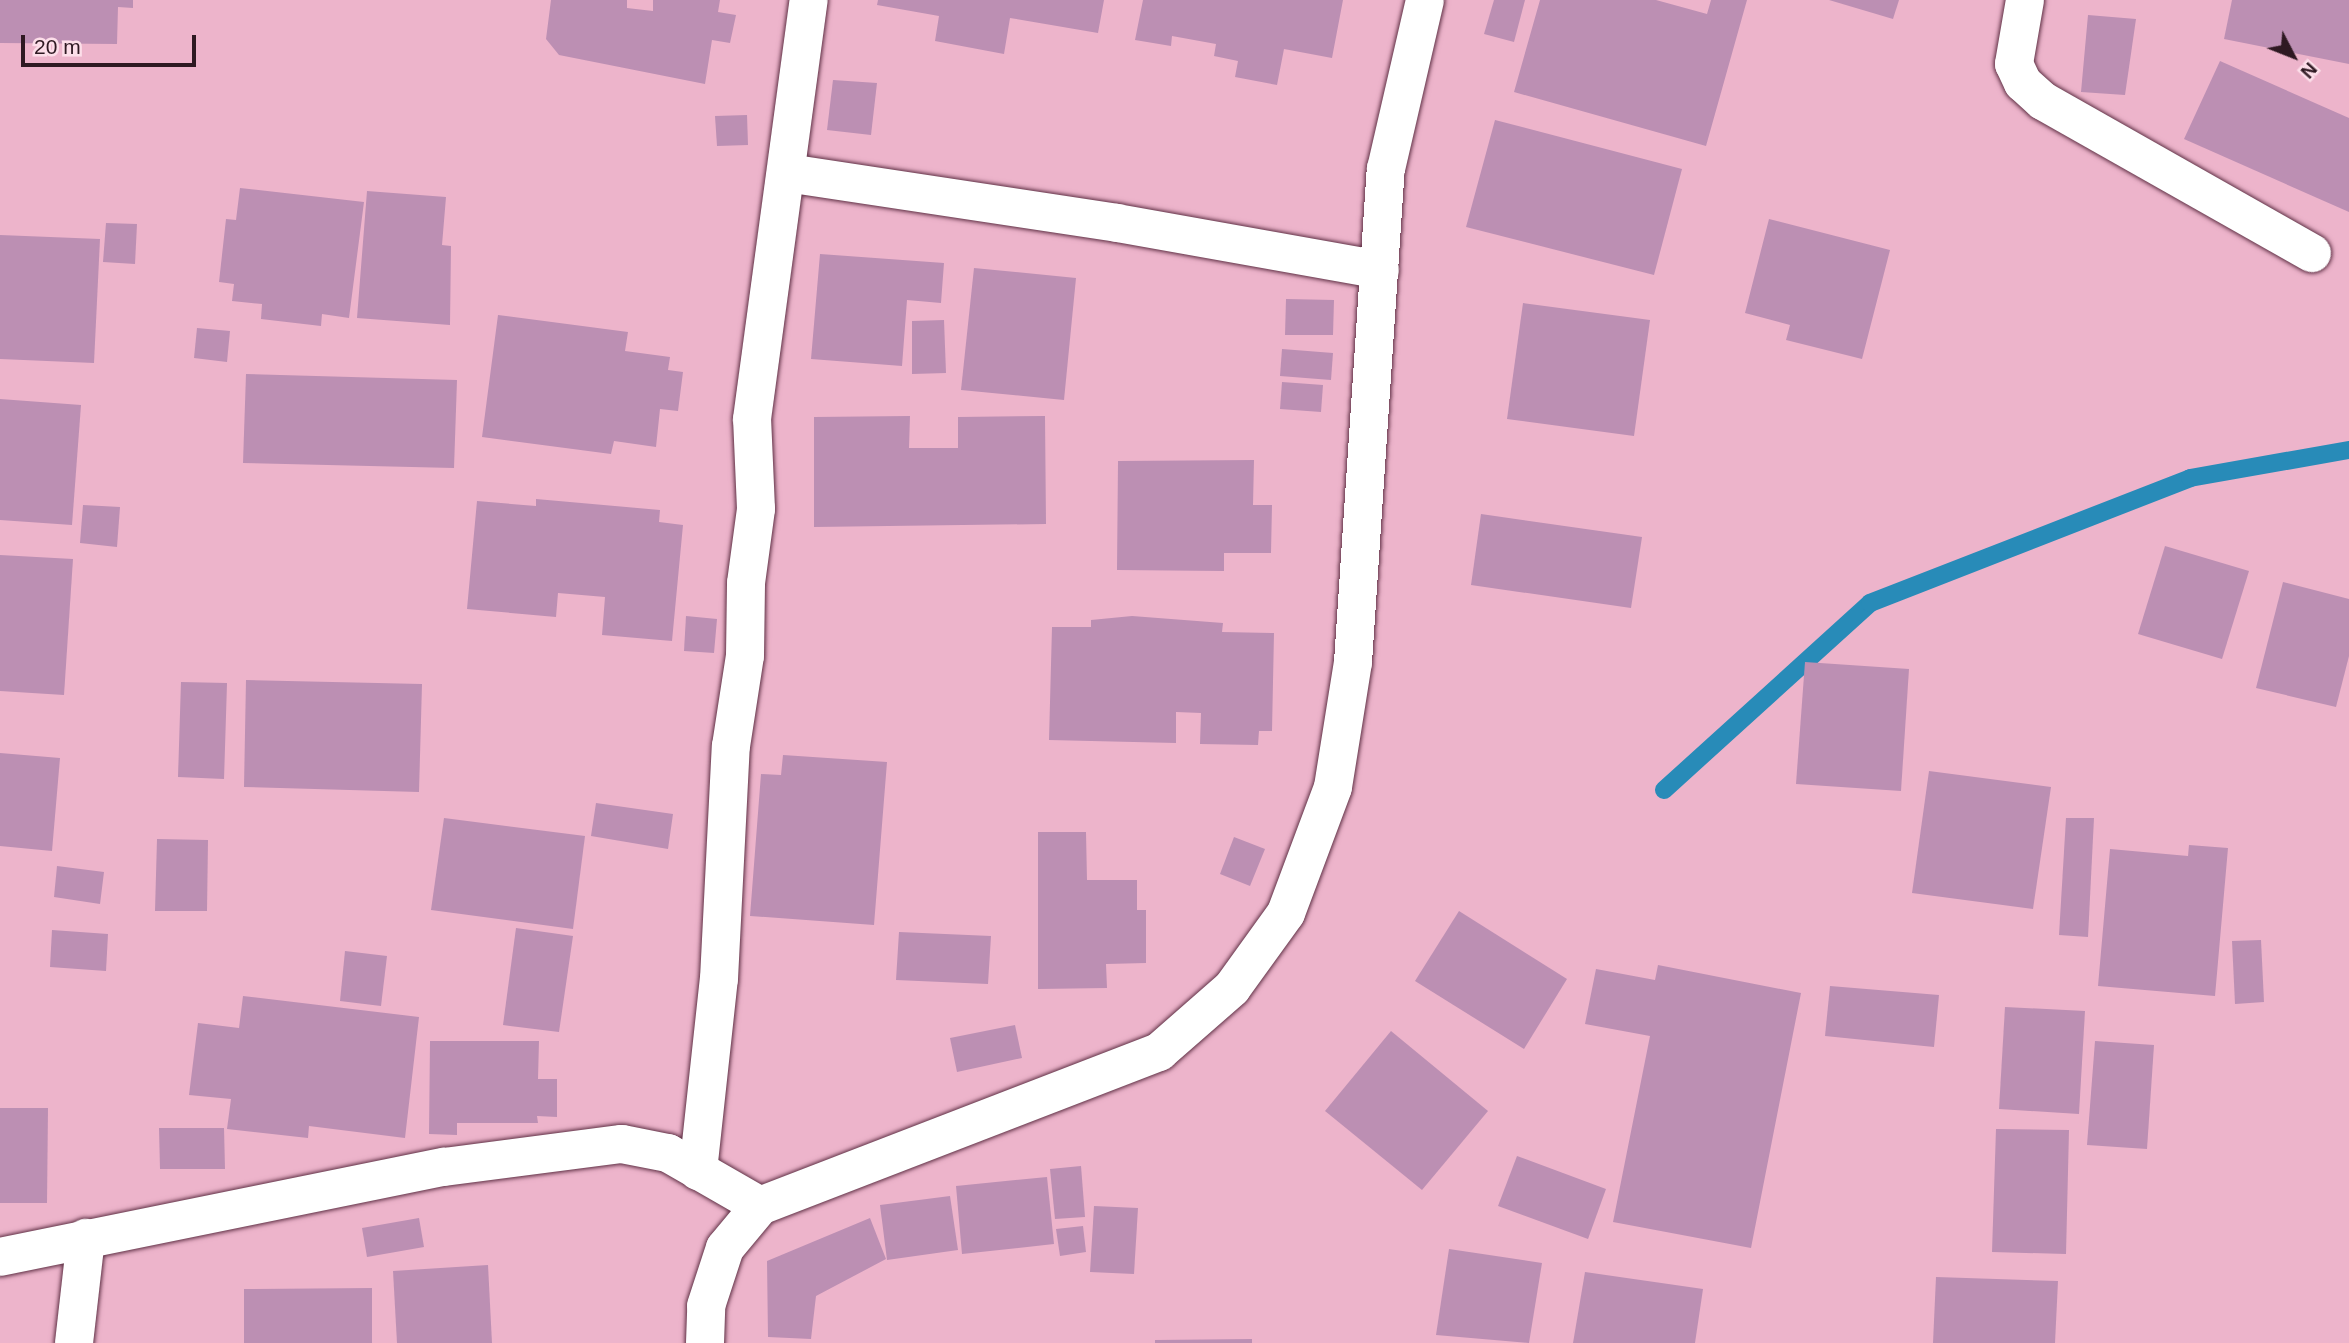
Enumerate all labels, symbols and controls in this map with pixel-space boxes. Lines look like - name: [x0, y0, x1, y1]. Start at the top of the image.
- scale bar: [24, 21, 200, 65]
- north arrow: [2258, 21, 2328, 91]
- text: 20 m: [34, 35, 81, 58]
- text: N: [2297, 58, 2321, 83]

